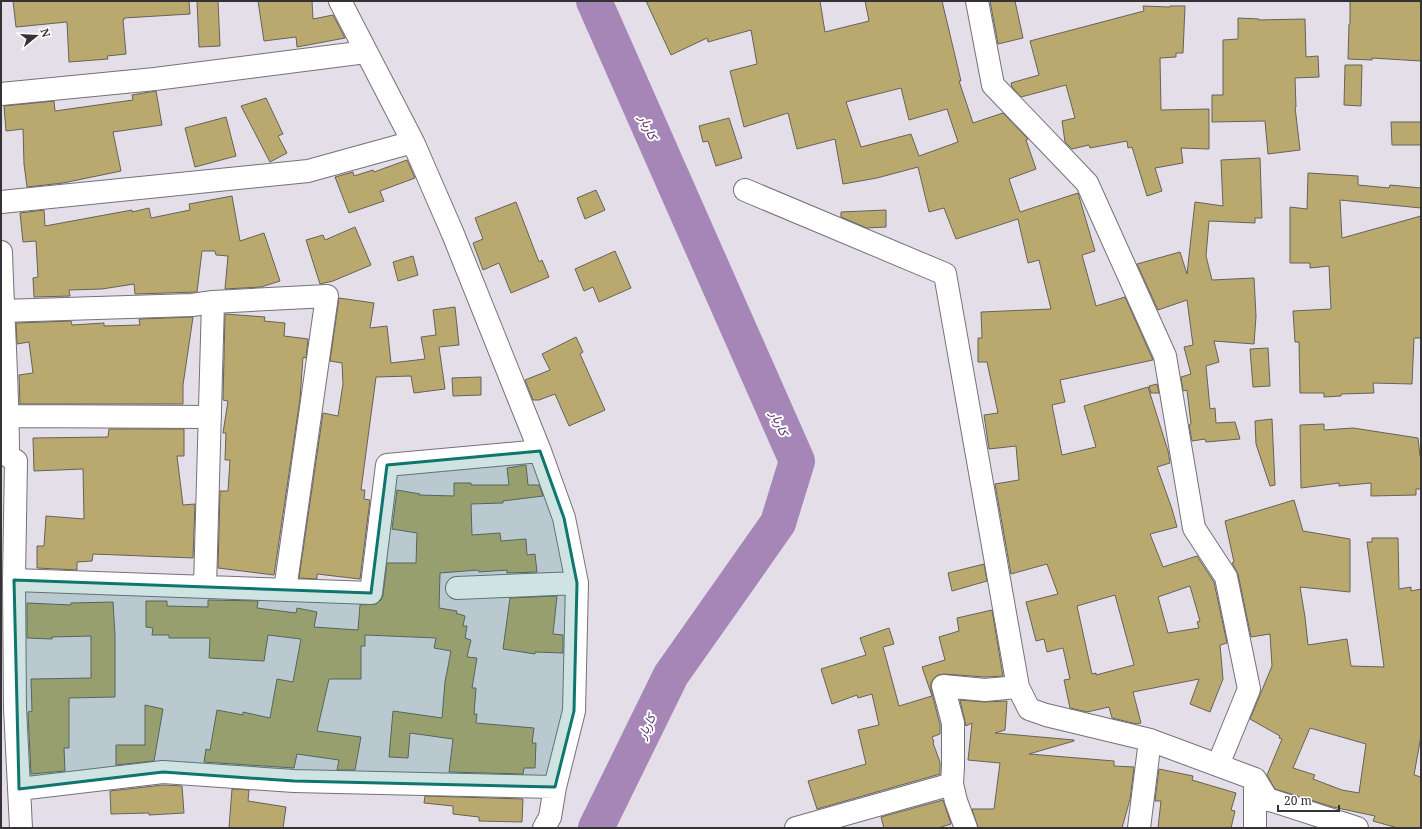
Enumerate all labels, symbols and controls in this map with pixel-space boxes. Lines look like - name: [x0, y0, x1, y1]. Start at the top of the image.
- north arrow: [16, 16, 56, 56]
- text: N: [38, 26, 55, 40]
- water label: کاربار: [635, 111, 663, 144]
- water label: کاربار: [766, 407, 794, 440]
- water label: کاربار: [632, 709, 661, 742]
- scale bar: [1278, 787, 1339, 813]
- text: 20 m: [1284, 792, 1312, 809]

